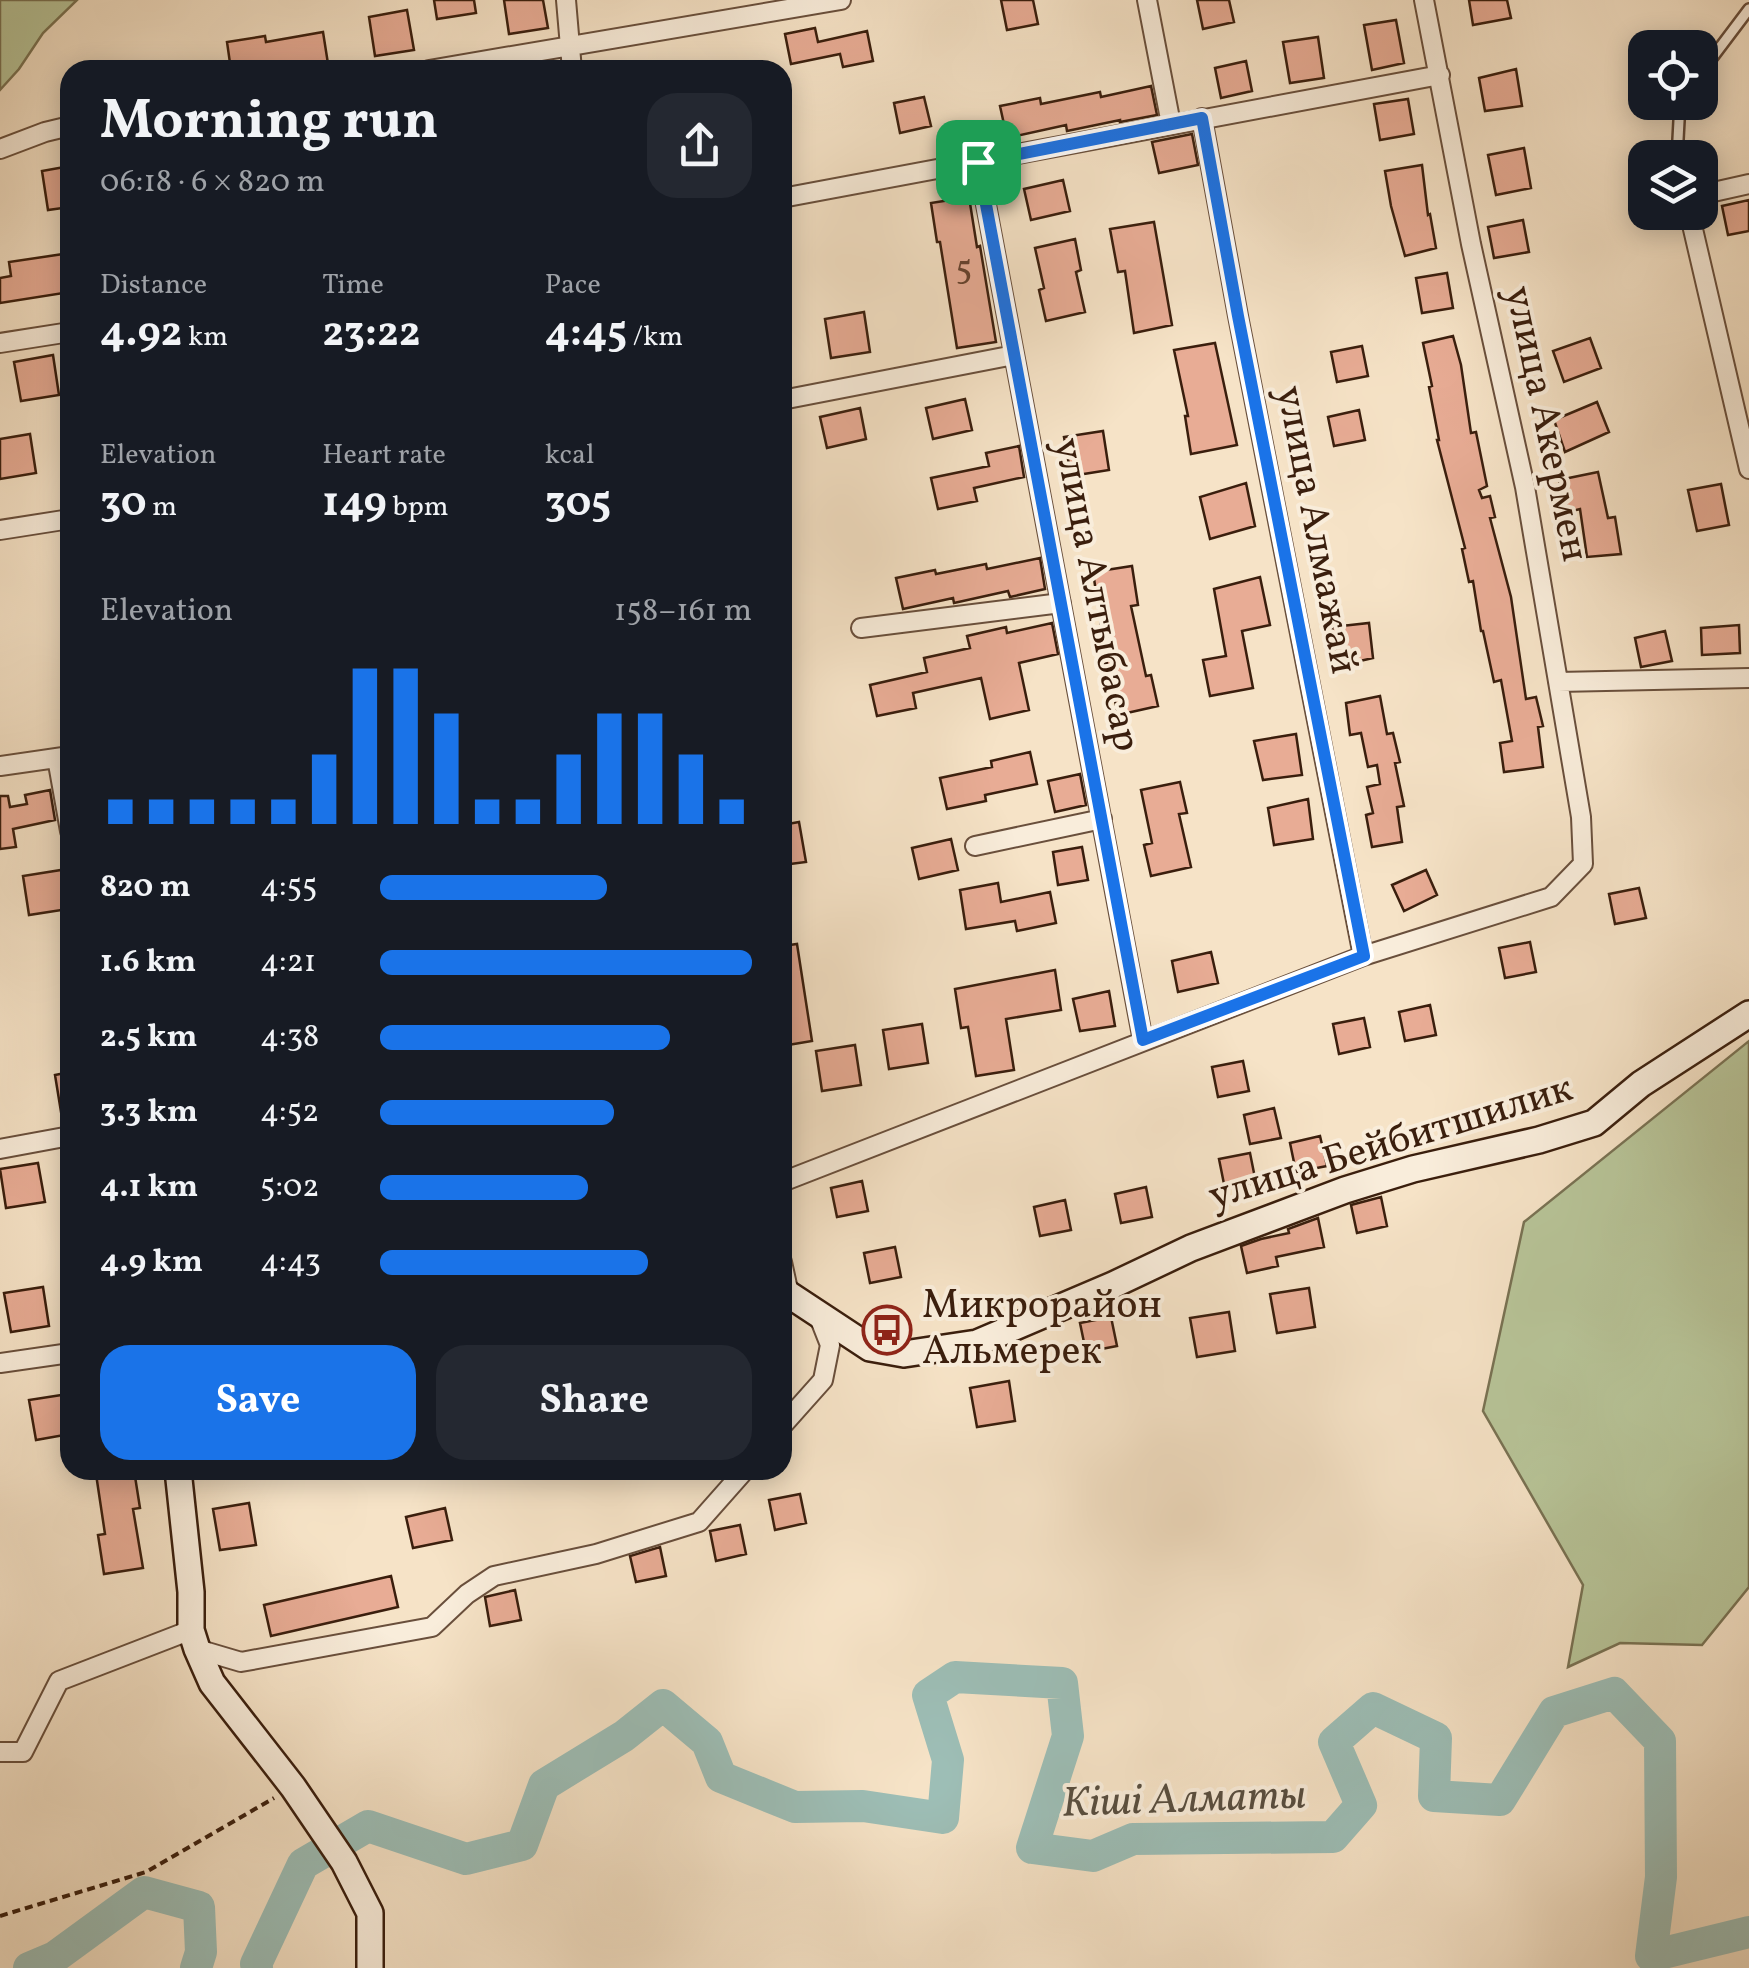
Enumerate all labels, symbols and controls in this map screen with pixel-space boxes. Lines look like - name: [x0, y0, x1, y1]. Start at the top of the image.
- map controls: [1628, 30, 1718, 230]
- button: locate: [1628, 30, 1718, 120]
- text: Morning run: [100, 85, 439, 161]
- button: share: [647, 93, 752, 198]
- pin: [936, 120, 1021, 205]
- icon: arrive: [951, 135, 1006, 190]
- button: layers: [1628, 140, 1718, 230]
- text: 06:18 · 6 × 820 m: [100, 161, 325, 205]
- house number: 5: [956, 245, 972, 293]
- text: Distance: [100, 266, 207, 305]
- text: Time: [322, 266, 384, 305]
- text: Pace: [545, 266, 601, 305]
- street label: улица Акермен: [1488, 281, 1602, 567]
- text: 4.92: [100, 305, 182, 364]
- text: 23:22: [322, 305, 421, 364]
- text: 4:45: [545, 305, 627, 364]
- text: km: [182, 318, 228, 357]
- text: /km: [627, 318, 683, 357]
- street label: улица Алмажай: [1260, 381, 1370, 679]
- street label: улица Алтыбасар: [1037, 434, 1153, 756]
- text: Elevation: [100, 436, 216, 475]
- text: Heart rate: [322, 436, 446, 475]
- text: kcal: [545, 436, 594, 475]
- text: 30: [100, 475, 147, 534]
- text: 149: [322, 475, 387, 534]
- text: 305: [545, 475, 611, 534]
- text: m: [147, 488, 177, 527]
- text: bpm: [387, 488, 449, 527]
- text: Elevation: [100, 590, 233, 634]
- text: 158–161 m: [614, 590, 752, 634]
- text: 820 m: [100, 866, 191, 910]
- text: 4:55: [260, 866, 317, 910]
- text: 1.6 km: [100, 941, 196, 985]
- text: 4:21: [260, 941, 316, 985]
- text: 2.5 km: [100, 1016, 198, 1060]
- text: 4:38: [260, 1016, 319, 1060]
- street label: улица Бейбитшилик: [1202, 1062, 1580, 1226]
- text: 3.3 km: [100, 1091, 198, 1135]
- text: 4:52: [260, 1091, 319, 1135]
- text: 4.1 km: [100, 1166, 198, 1210]
- text: 5:02: [260, 1166, 319, 1210]
- text: 4.9 km: [100, 1241, 203, 1285]
- text: 4:43: [260, 1241, 321, 1285]
- place label: Микрорайон Альмерек: [922, 1279, 1162, 1381]
- bus stop icon: Микрорайон Альмерек: [861, 1304, 913, 1356]
- button: Save: [100, 1345, 416, 1460]
- button: Share: [436, 1345, 752, 1460]
- water label: Кіші Алматы: [1061, 1767, 1307, 1835]

